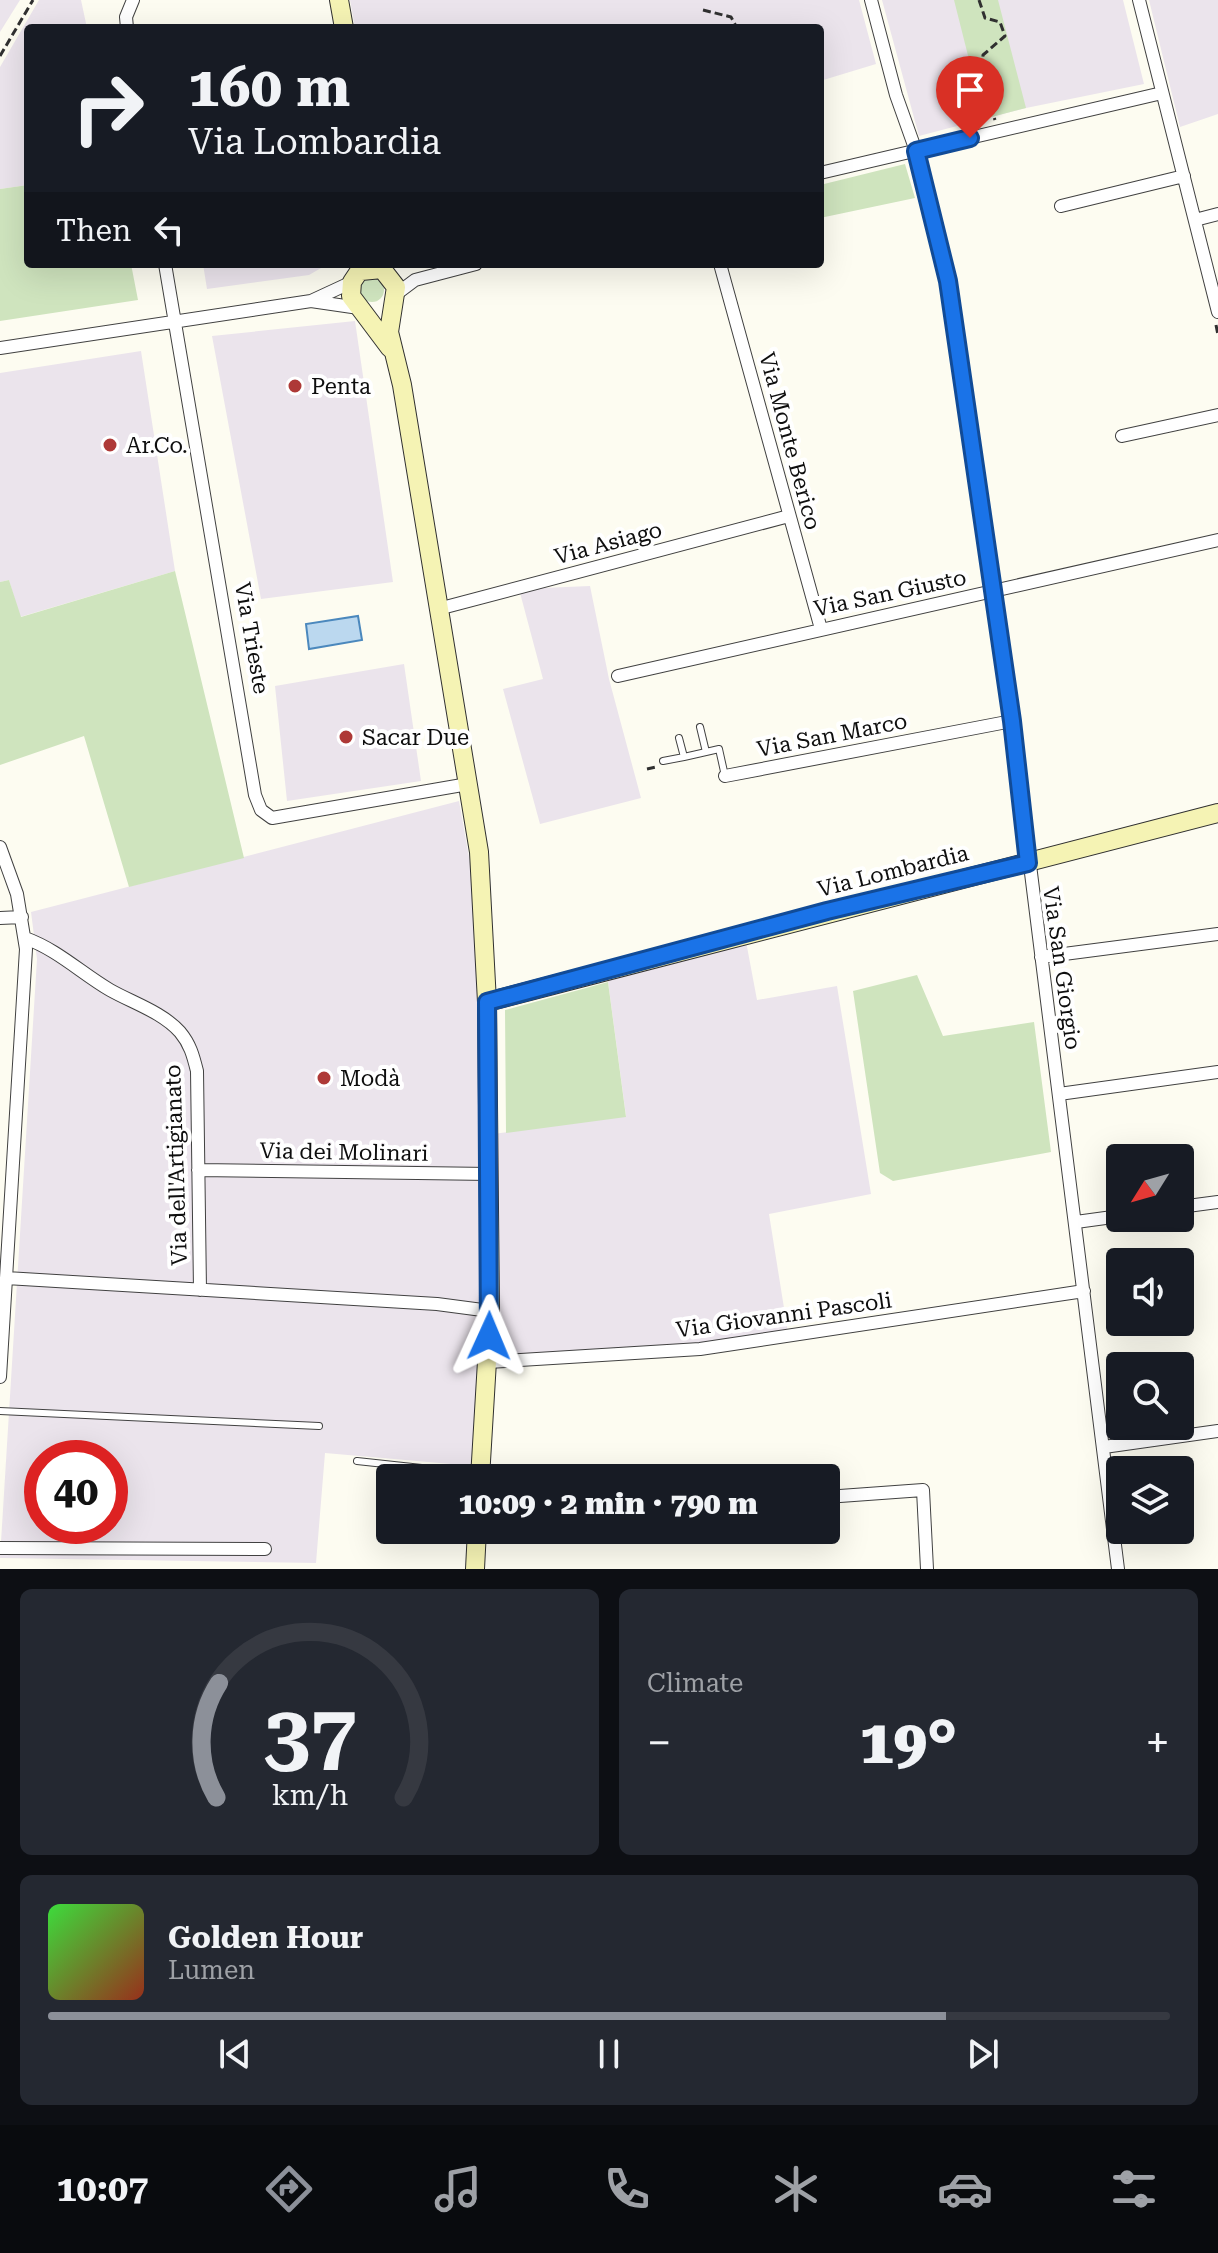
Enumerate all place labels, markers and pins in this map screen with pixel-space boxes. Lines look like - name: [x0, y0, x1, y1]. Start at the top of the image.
- pin: [936, 56, 1004, 138]
- place label: Penta: [311, 374, 371, 399]
- marker: Penta: [286, 377, 304, 395]
- place label: Ar.Co.: [126, 433, 188, 458]
- marker: Ar.Co.: [101, 436, 119, 454]
- place label: Sacar Due: [362, 725, 469, 750]
- marker: Sacar Due: [337, 728, 355, 746]
- place label: Modà: [340, 1066, 400, 1091]
- marker: Modà: [315, 1069, 333, 1087]

